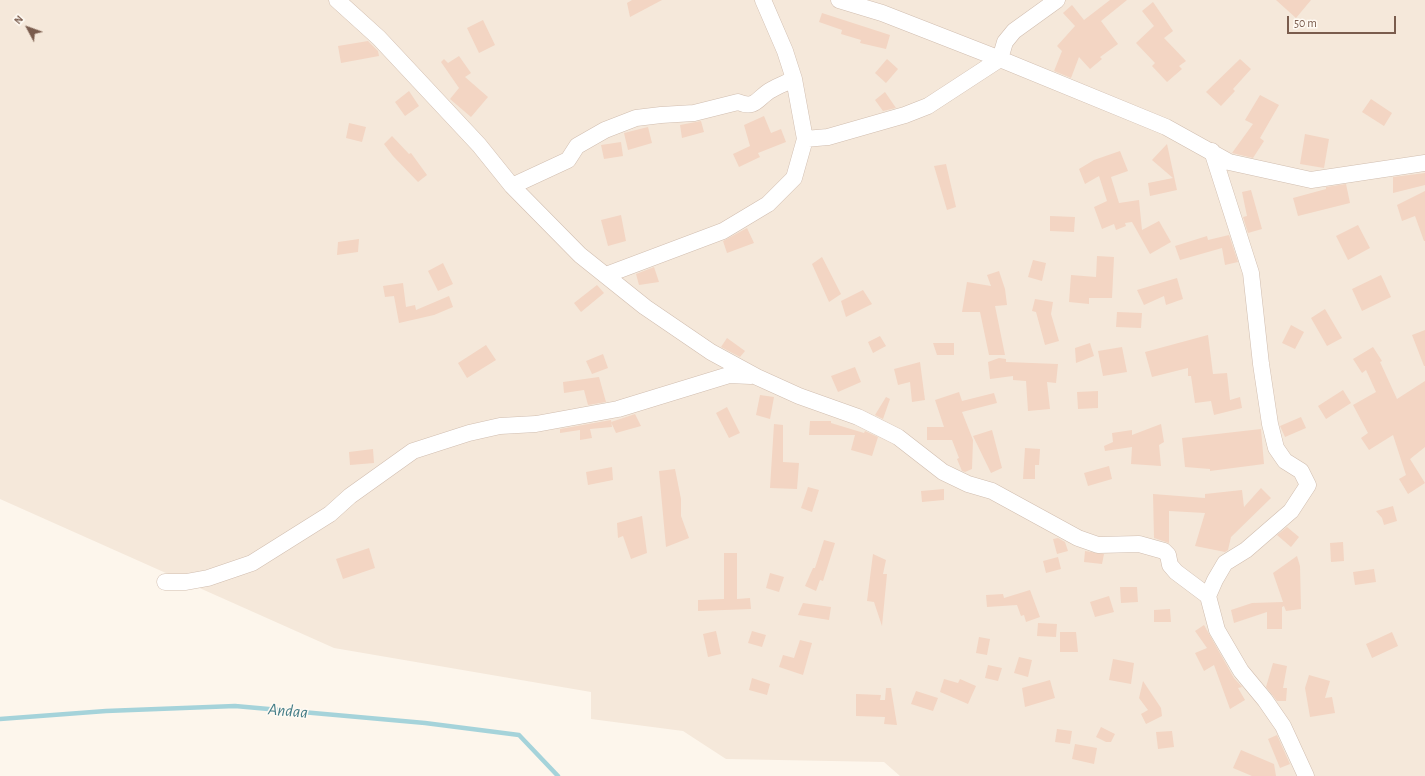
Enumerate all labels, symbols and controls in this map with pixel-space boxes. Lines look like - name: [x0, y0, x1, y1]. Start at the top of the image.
- north arrow: [8, 8, 48, 48]
- scale bar: [1289, 8, 1398, 34]
- text: N: [12, 13, 25, 26]
- text: 50 m: [1294, 17, 1317, 29]
- water label: Andaa: [267, 699, 309, 723]

